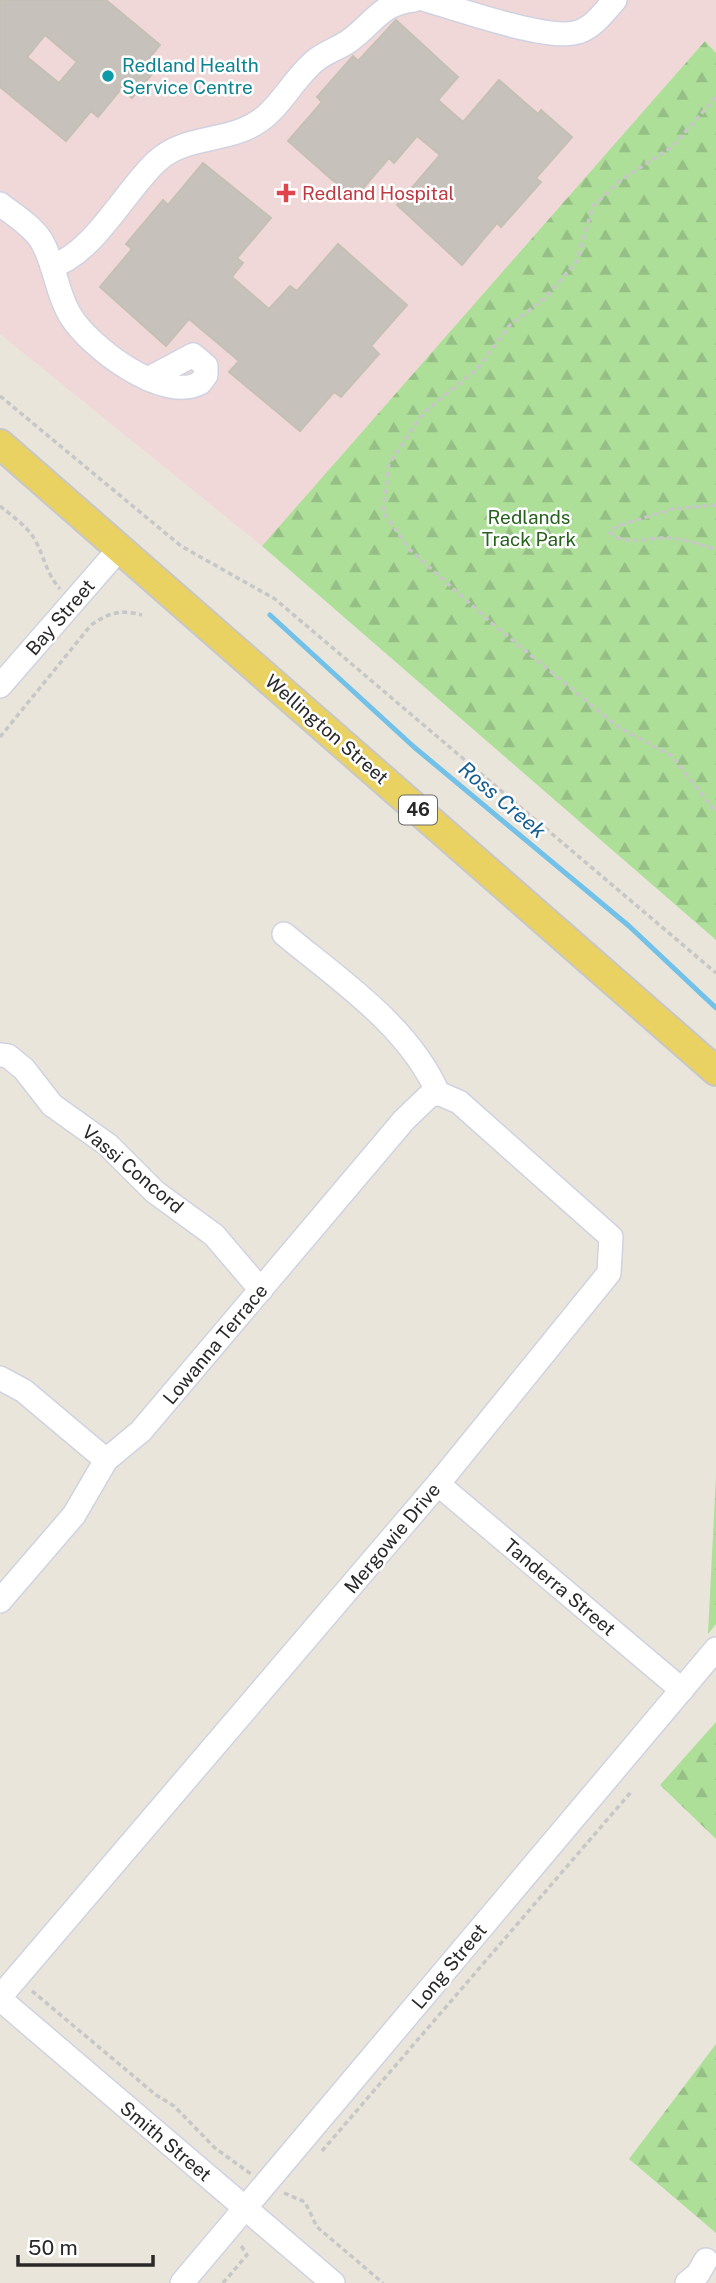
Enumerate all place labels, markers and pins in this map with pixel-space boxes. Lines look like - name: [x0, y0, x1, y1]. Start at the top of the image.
- place label: Redland Health Service Centre: [122, 54, 259, 98]
- marker: Redland Health Service Centre: [100, 68, 116, 84]
- place label: Redland Hospital: [302, 182, 454, 204]
- marker: Redland Hospital: [276, 183, 296, 203]

